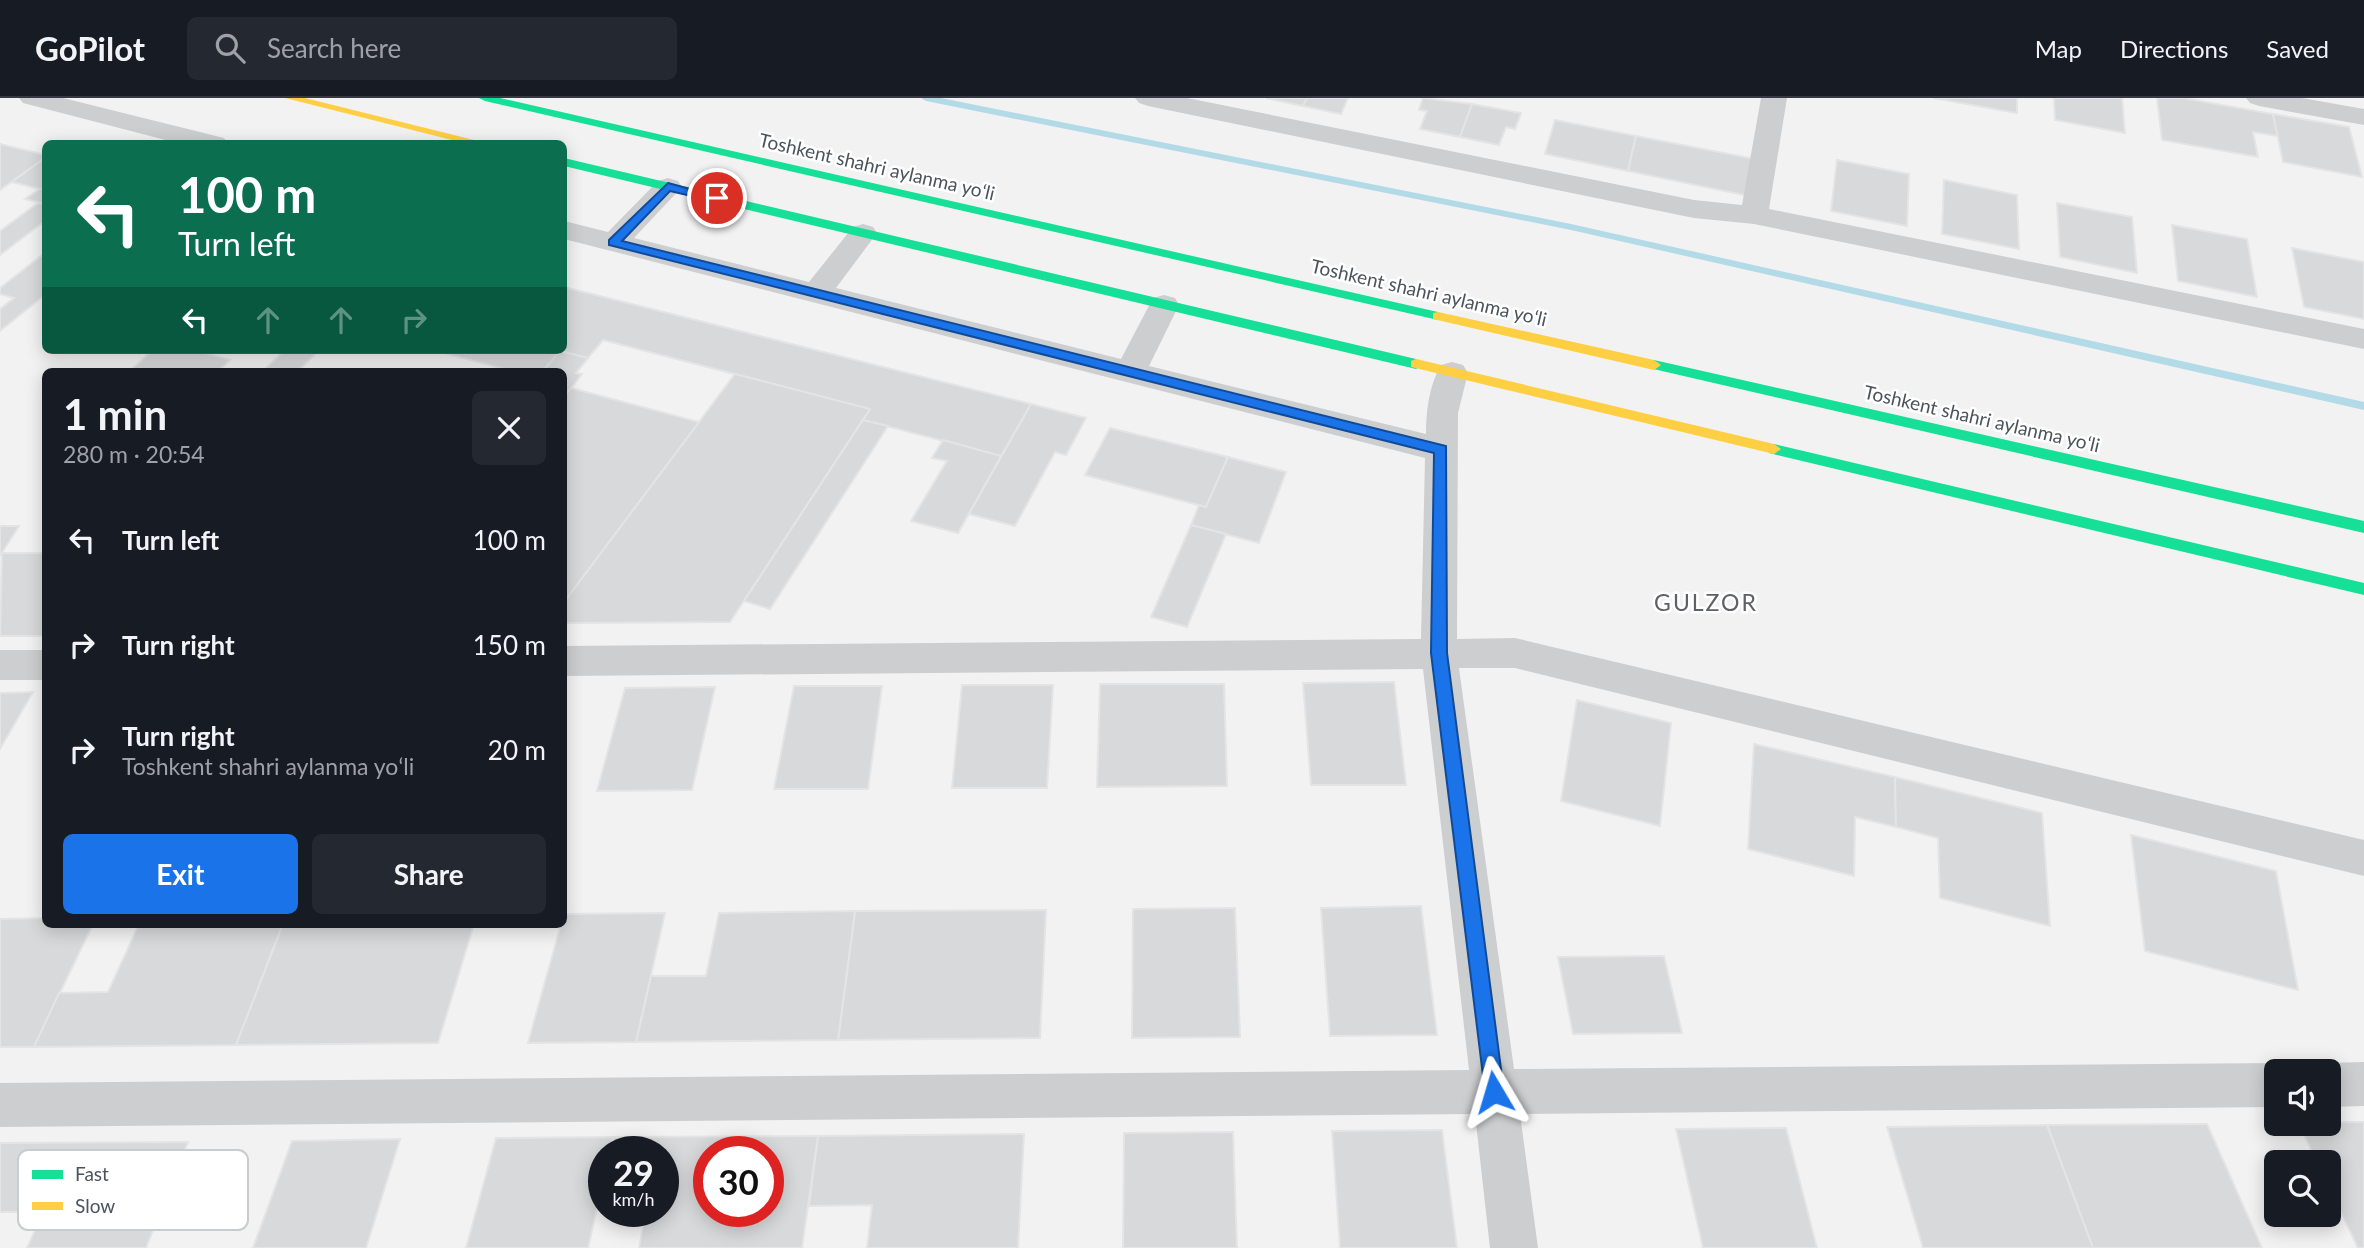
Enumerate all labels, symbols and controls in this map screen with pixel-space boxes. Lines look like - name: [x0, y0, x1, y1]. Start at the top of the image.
- search box: [187, 17, 677, 80]
- text: GoPilot: [35, 28, 145, 68]
- icon: search: [211, 29, 249, 67]
- text: Search here: [267, 32, 401, 64]
- text: Map: [2035, 34, 2082, 63]
- text: Directions: [2120, 34, 2228, 63]
- text: Saved: [2266, 34, 2329, 63]
- street label: Toshkent shahri aylanma yoʻli: [757, 128, 997, 204]
- text: 100 m: [178, 165, 316, 223]
- icon: left: [63, 168, 154, 259]
- pin: [687, 168, 747, 228]
- icon: arrive: [698, 179, 736, 217]
- text: Turn left: [178, 224, 295, 263]
- street label: Toshkent shahri aylanma yoʻli: [1309, 254, 1549, 330]
- icon: left: [176, 301, 214, 339]
- icon: ahead: [249, 301, 287, 339]
- icon: ahead: [322, 301, 360, 339]
- icon: right: [395, 301, 433, 339]
- street label: Toshkent shahri aylanma yoʻli: [1862, 380, 2102, 456]
- text: 1 min: [63, 389, 167, 439]
- button: close: [472, 391, 546, 465]
- text: 280 m · 20:54: [63, 440, 205, 468]
- icon: left: [63, 521, 101, 559]
- text: Turn left: [122, 524, 219, 556]
- text: 100 m: [473, 524, 546, 556]
- district label: GULZOR: [1654, 588, 1758, 616]
- icon: right: [63, 626, 101, 664]
- text: Turn right: [122, 629, 235, 661]
- text: 150 m: [473, 629, 546, 661]
- text: Turn right: [122, 720, 235, 752]
- icon: right: [63, 731, 101, 769]
- text: 20 m: [488, 734, 546, 766]
- text: Toshkent shahri aylanma yoʻli: [122, 752, 414, 780]
- button: Exit: [63, 834, 298, 914]
- button: Share: [312, 834, 546, 914]
- position arrow: [1457, 1055, 1531, 1129]
- map controls: [2264, 1059, 2341, 1227]
- button: sound: [2264, 1059, 2341, 1136]
- speed limit sign: 30: [693, 1136, 784, 1227]
- legend: [18, 1150, 248, 1230]
- button: search: [2264, 1150, 2341, 1227]
- text: 29: [613, 1151, 654, 1193]
- text: Fast: [75, 1162, 109, 1185]
- text: km/h: [612, 1188, 655, 1210]
- text: Slow: [75, 1194, 115, 1217]

